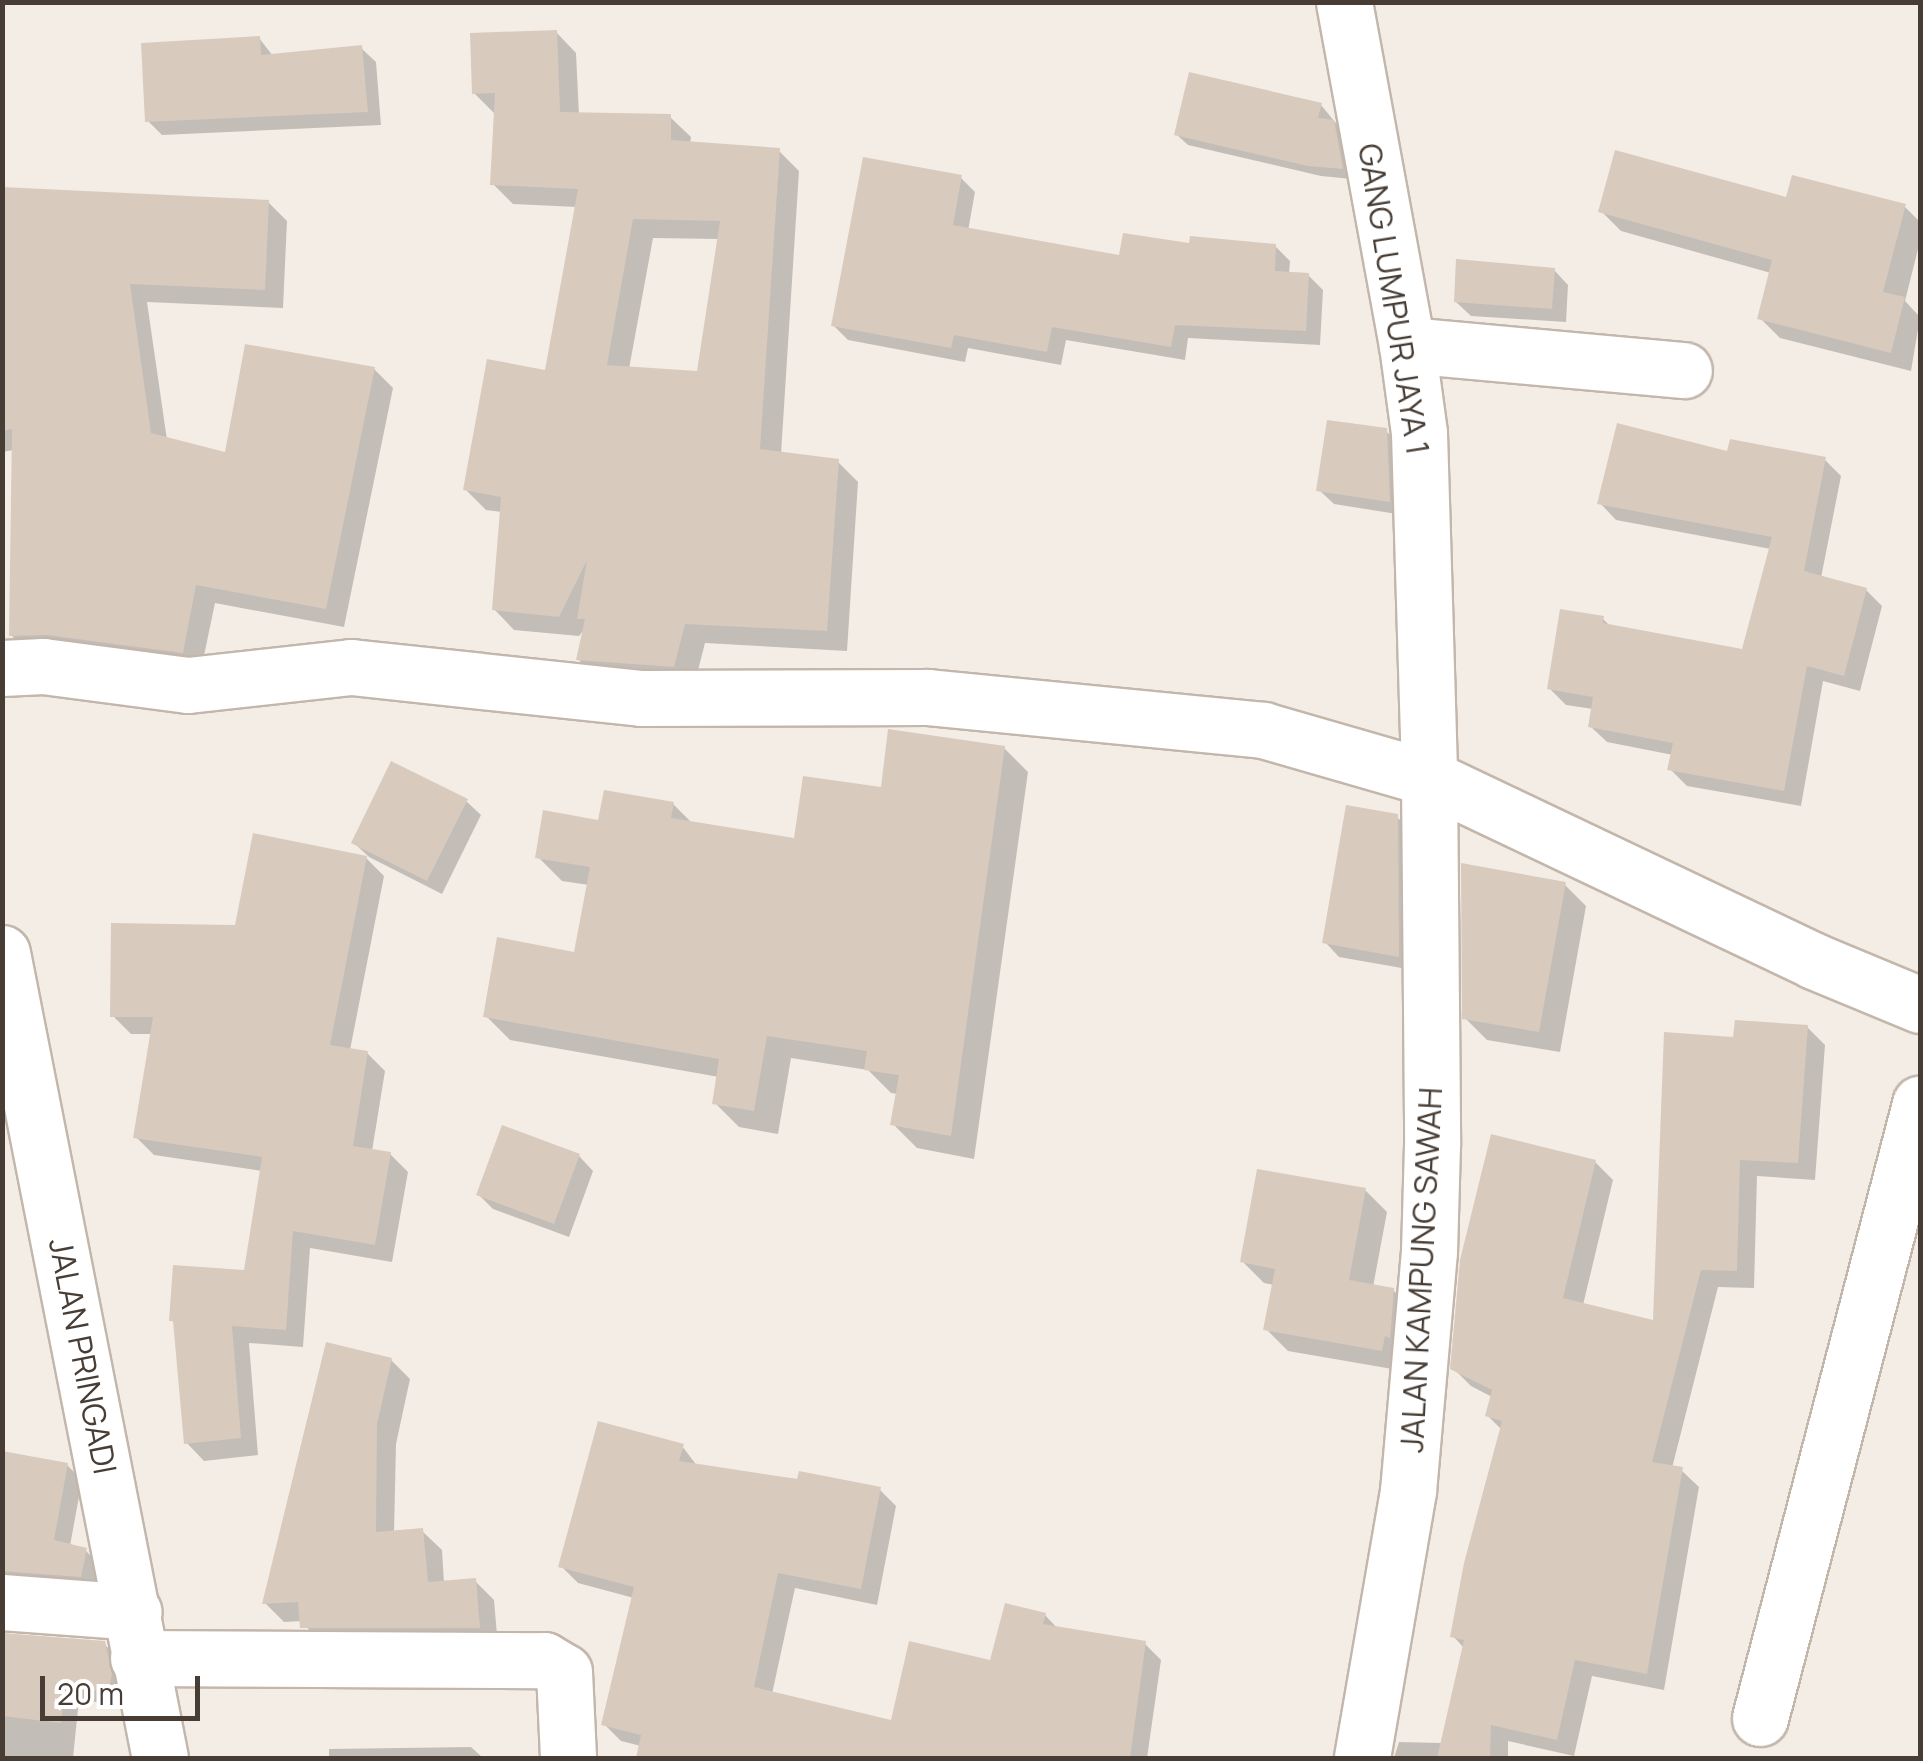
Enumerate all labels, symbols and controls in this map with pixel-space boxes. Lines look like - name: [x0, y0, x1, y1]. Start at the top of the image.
- street label: GANG LUMPUR JAYA 1: [1350, 141, 1438, 457]
- street label: JALAN KAMPUNG SAWAH: [1392, 1086, 1450, 1454]
- street label: JALAN PRINGADI: [41, 1235, 125, 1477]
- scale bar: [45, 1656, 205, 1718]
- text: 20 m: [57, 1673, 124, 1714]

